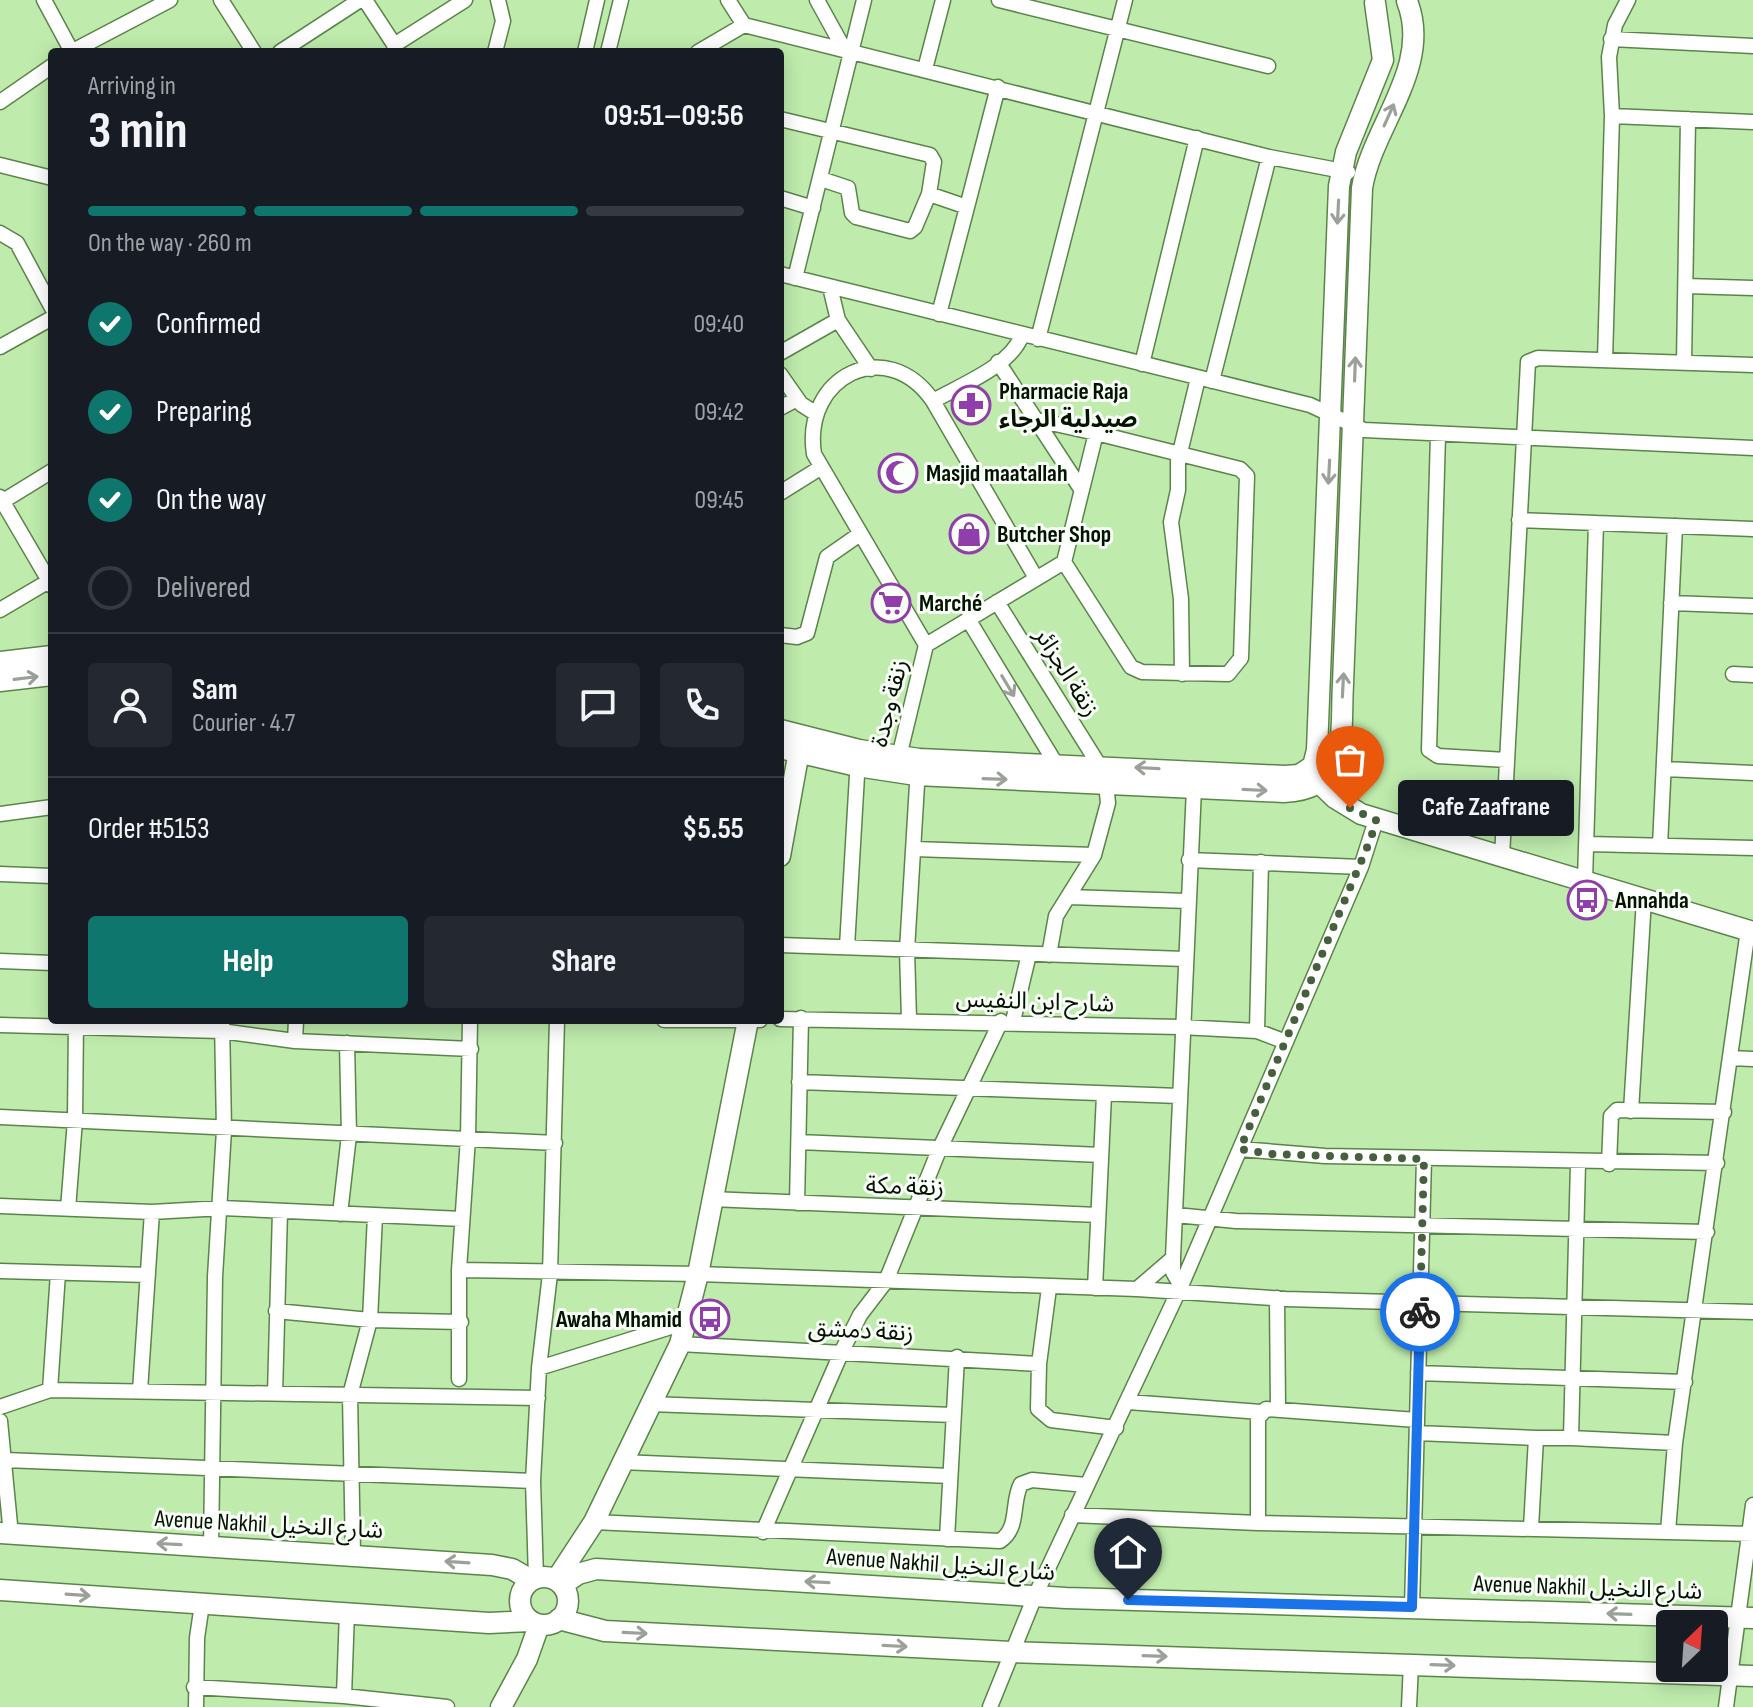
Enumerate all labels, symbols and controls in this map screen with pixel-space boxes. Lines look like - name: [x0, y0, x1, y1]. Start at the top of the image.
- text: Arriving in: [88, 71, 176, 102]
- text: 09:51–09:56: [604, 98, 744, 134]
- text: 3 min: [88, 100, 188, 163]
- one-way arrow: [1382, 103, 1397, 127]
- one-way arrow: [1330, 198, 1345, 225]
- text: On the way · 260 m: [88, 228, 252, 259]
- icon: check: [88, 302, 132, 346]
- text: Confirmed: [156, 306, 261, 342]
- text: 09:40: [694, 309, 744, 340]
- one-way arrow: [1348, 356, 1363, 383]
- place label: Pharmacie Raja صيدلية الرجاء: [999, 377, 1137, 434]
- pharmacy icon: Pharmacie Raja صيدلية الرجاء: [950, 384, 992, 426]
- icon: check: [88, 390, 132, 434]
- text: Preparing: [156, 394, 252, 430]
- text: 09:42: [694, 397, 744, 428]
- mosque icon: Masjid maatallah: [877, 452, 919, 494]
- one-way arrow: [1321, 458, 1336, 485]
- place label: Masjid maatallah: [926, 459, 1068, 488]
- icon: check: [88, 478, 132, 522]
- text: On the way: [156, 482, 266, 518]
- text: 09:45: [695, 485, 744, 516]
- shop icon: Butcher Shop: [948, 513, 990, 555]
- place label: Butcher Shop: [997, 520, 1111, 549]
- text: Delivered: [156, 570, 251, 606]
- supermarket icon: Marché: [870, 582, 912, 624]
- place label: Marché: [919, 589, 982, 618]
- street label: زنقة الجزائر: [1027, 621, 1105, 722]
- street label: زنقة وجدة: [865, 656, 914, 750]
- button: person: [88, 663, 172, 747]
- button: chat: [556, 663, 640, 747]
- button: phone: [660, 663, 744, 747]
- one-way arrow: [12, 670, 39, 685]
- text: Sam: [192, 672, 238, 708]
- one-way arrow: [1336, 672, 1351, 699]
- one-way arrow: [1001, 674, 1017, 697]
- text: Courier · 4.7: [192, 708, 295, 739]
- pin: [1316, 726, 1384, 808]
- icon: bag: [1328, 738, 1372, 782]
- one-way arrow: [1134, 760, 1161, 775]
- one-way arrow: [981, 771, 1008, 786]
- callout: Cafe Zaafrane: [1398, 780, 1574, 836]
- one-way arrow: [1241, 783, 1268, 798]
- text: Cafe Zaafrane: [1422, 792, 1550, 823]
- text: Order #5153: [88, 811, 210, 847]
- text: $5.55: [682, 811, 744, 847]
- bus stop icon: Annahda: [1566, 879, 1608, 921]
- place label: Annahda: [1614, 886, 1689, 915]
- button: Help: [88, 916, 408, 1008]
- button: Share: [424, 916, 744, 1008]
- street label: شارح ابن النفيس: [955, 984, 1115, 1021]
- street label: زنقة مكة: [865, 1171, 945, 1202]
- courier: [1380, 1272, 1460, 1352]
- icon: bike: [1398, 1290, 1442, 1334]
- bus stop icon: Awaha Mhamid: [689, 1298, 731, 1340]
- place label: Awaha Mhamid: [555, 1305, 682, 1334]
- street label: زنقة دمشق: [807, 1313, 915, 1348]
- street label: Avenue Nakhil شارع النخيل: [153, 1504, 384, 1547]
- pin: [1094, 1518, 1162, 1600]
- icon: home: [1106, 1530, 1150, 1574]
- one-way arrow: [156, 1537, 183, 1552]
- street label: Avenue Nakhil شارع النخيل: [825, 1542, 1056, 1589]
- one-way arrow: [444, 1554, 471, 1569]
- street label: Avenue Nakhil شارع النخيل: [1472, 1569, 1703, 1608]
- one-way arrow: [804, 1574, 831, 1589]
- one-way arrow: [64, 1588, 91, 1603]
- one-way arrow: [1606, 1606, 1633, 1621]
- north arrow: [1656, 1610, 1728, 1682]
- map controls: [1656, 1610, 1728, 1682]
- one-way arrow: [621, 1626, 648, 1641]
- one-way arrow: [881, 1638, 908, 1653]
- one-way arrow: [1141, 1648, 1168, 1664]
- one-way arrow: [1429, 1658, 1456, 1673]

